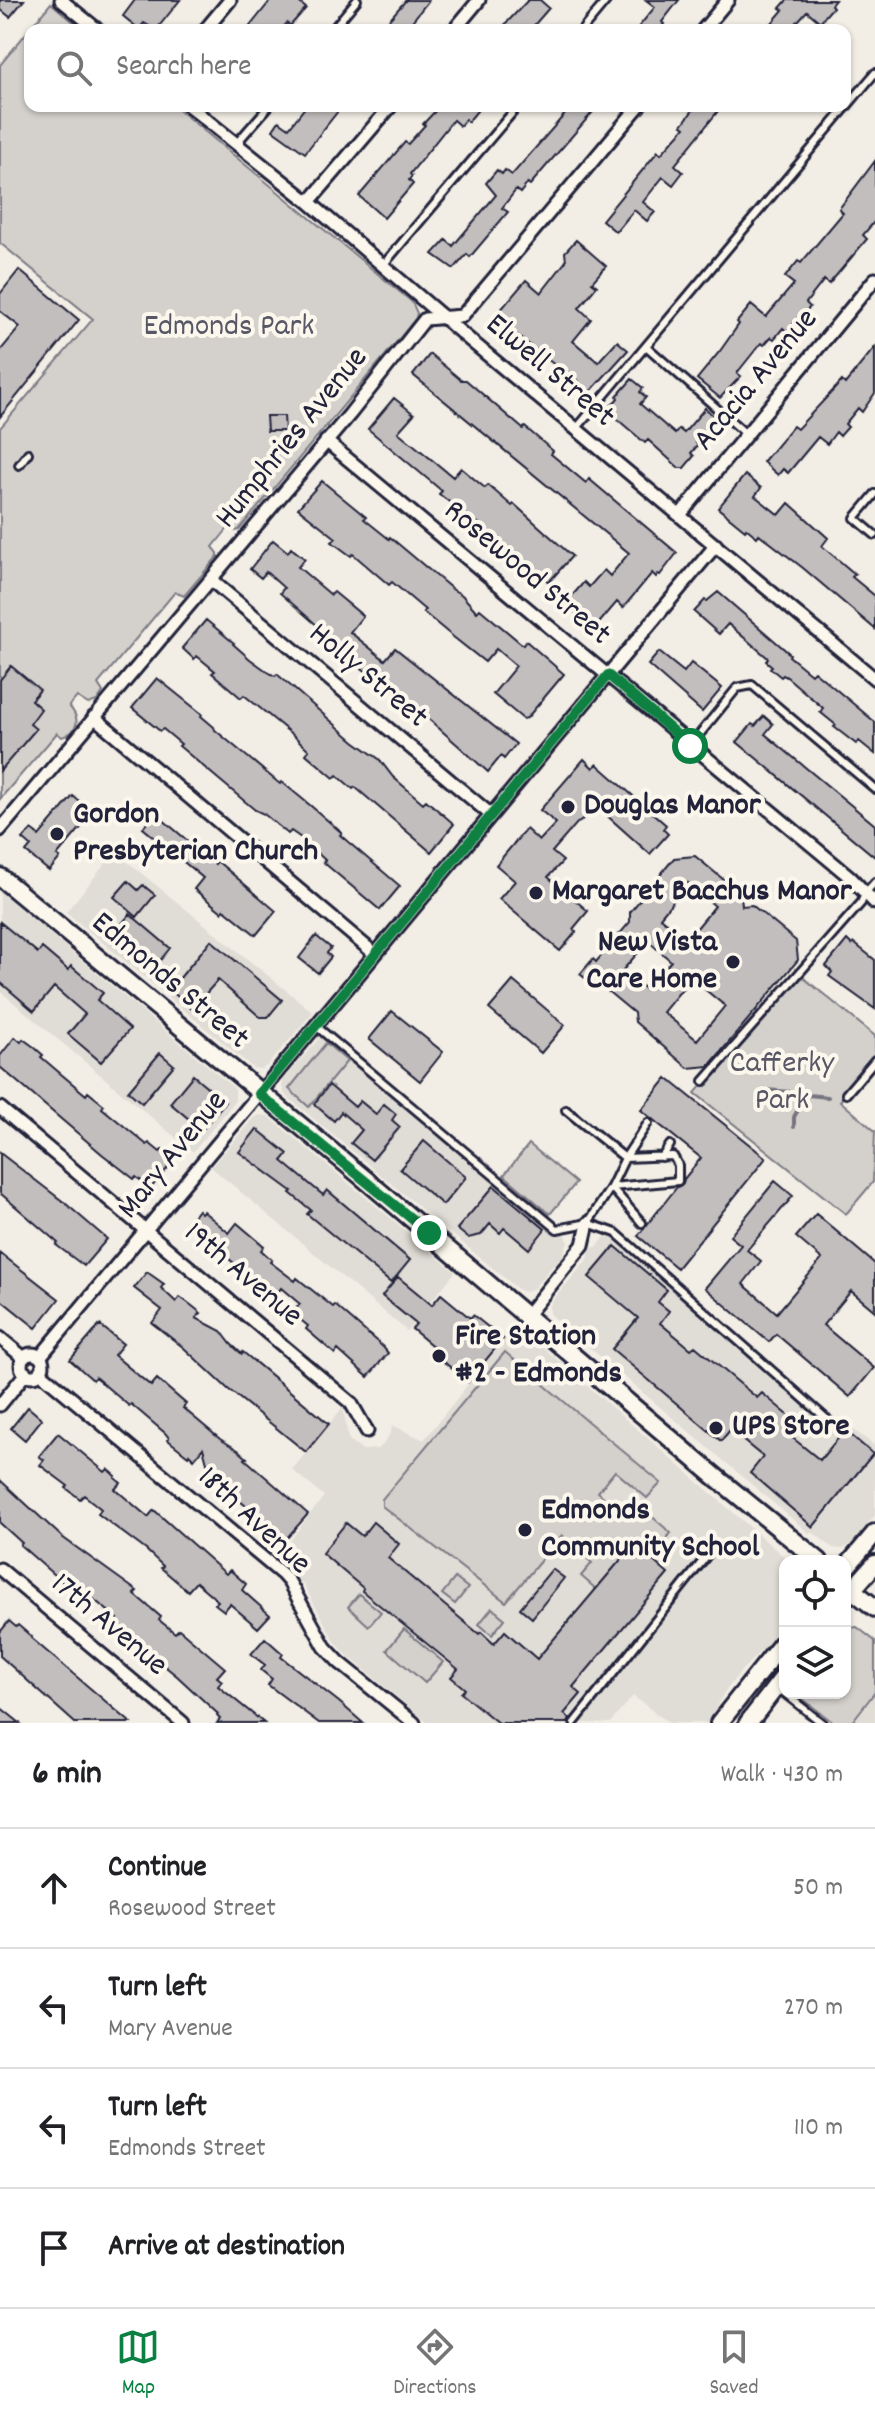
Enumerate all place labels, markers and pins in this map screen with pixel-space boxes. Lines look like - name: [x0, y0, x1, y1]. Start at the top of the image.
- place label: Douglas Manor: [584, 784, 762, 830]
- place label: Gordon Presbyterian Church: [73, 793, 318, 876]
- marker: Douglas Manor: [559, 798, 577, 816]
- marker: Gordon Presbyterian Church: [48, 825, 66, 843]
- place label: Margaret Bacchus Manor: [552, 870, 853, 916]
- marker: Margaret Bacchus Manor: [527, 884, 545, 902]
- place label: New Vista Care Home: [586, 921, 718, 1004]
- marker: New Vista Care Home: [724, 953, 742, 971]
- place label: Fire Station #2 - Edmonds: [455, 1315, 622, 1398]
- marker: Fire Station #2 - Edmonds: [430, 1347, 448, 1365]
- place label: UPS Store: [732, 1405, 850, 1451]
- marker: UPS Store: [707, 1419, 725, 1437]
- place label: Edmonds Community School: [541, 1489, 760, 1572]
- marker: Edmonds Community School: [516, 1521, 534, 1539]

